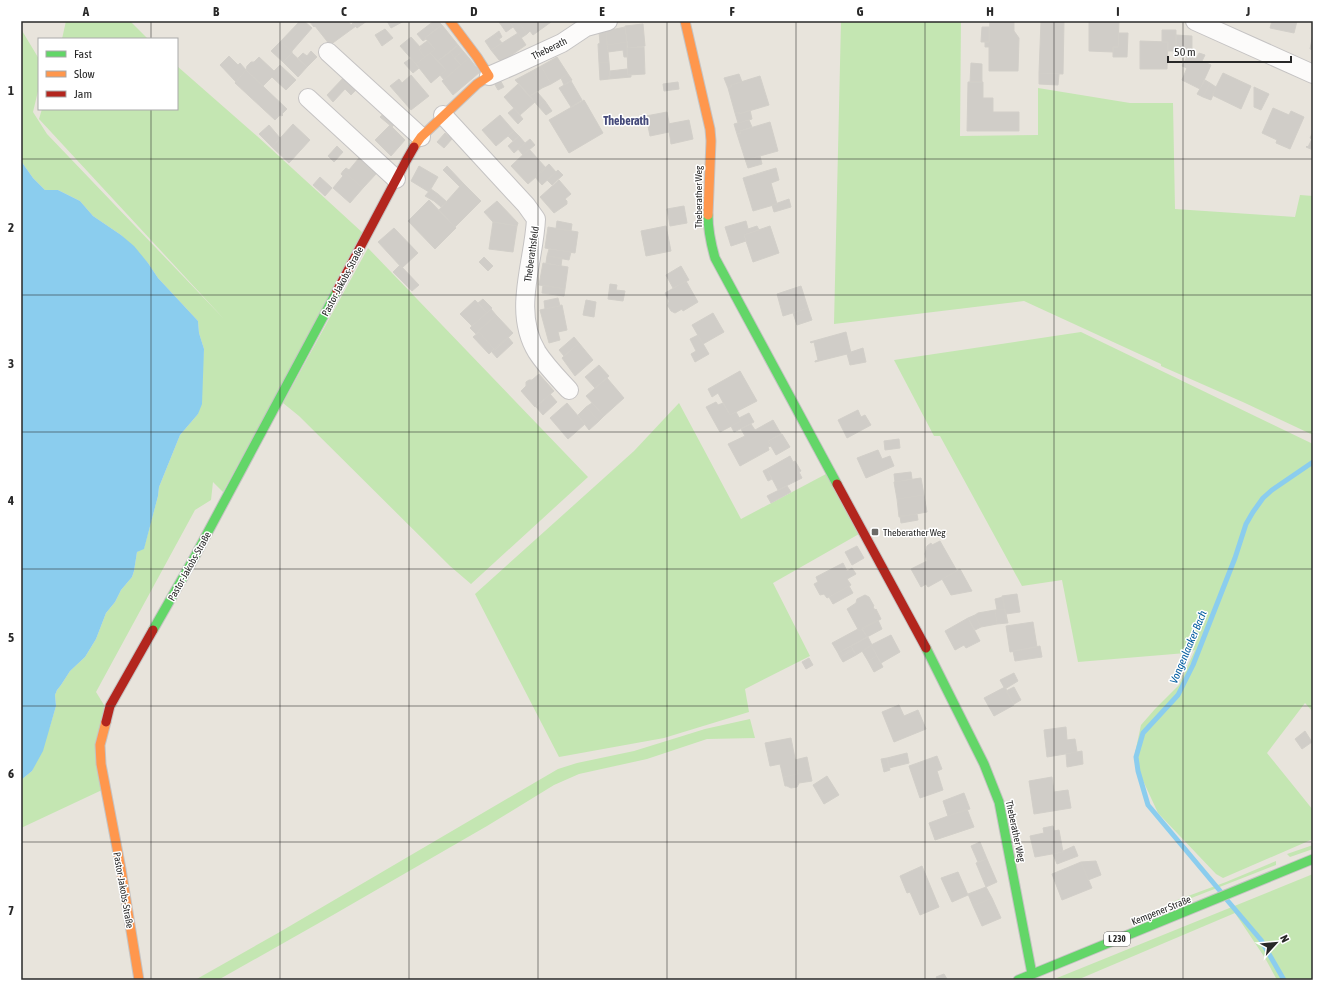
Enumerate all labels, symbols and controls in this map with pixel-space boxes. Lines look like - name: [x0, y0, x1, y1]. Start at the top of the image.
- text: A: [82, 4, 90, 19]
- text: B: [213, 4, 220, 19]
- text: C: [341, 4, 347, 19]
- text: D: [470, 4, 478, 19]
- text: E: [599, 4, 605, 19]
- text: F: [729, 4, 735, 19]
- text: G: [857, 4, 864, 19]
- text: H: [986, 4, 994, 19]
- text: I: [1116, 4, 1120, 19]
- text: J: [1245, 4, 1250, 19]
- street label: Theberath: [530, 35, 569, 62]
- legend: [38, 38, 178, 110]
- scale bar: [1168, 38, 1291, 64]
- text: 50 m: [1174, 45, 1196, 59]
- text: Fast: [74, 47, 92, 61]
- text: Slow: [74, 67, 95, 81]
- text: 1: [8, 83, 14, 98]
- text: Jam: [74, 87, 92, 101]
- district label: Theberath: [603, 114, 649, 128]
- street label: Theberather Weg: [693, 165, 704, 228]
- text: 2: [8, 220, 14, 235]
- street label: Theberathsfeld: [522, 225, 541, 283]
- street label: Pastor-Jakobs-Straße: [319, 244, 366, 318]
- text: 3: [8, 356, 14, 371]
- text: 4: [7, 493, 14, 508]
- marker: Theberather Weg: [870, 527, 880, 537]
- place label: Theberather Weg: [883, 527, 946, 538]
- street label: Pastor-Jakobs-Straße: [166, 529, 213, 603]
- water label: Vongenlaaker Bach: [1167, 608, 1209, 685]
- text: 5: [8, 630, 14, 645]
- text: 6: [8, 766, 14, 781]
- street label: Theberather Weg: [1004, 799, 1028, 864]
- street label: Pastor-Jakobs-Straße: [111, 851, 136, 929]
- street label: Kempener Straße: [1130, 893, 1193, 927]
- text: 7: [8, 903, 14, 918]
- north arrow: [1256, 923, 1296, 963]
- road number: L 230: [1104, 932, 1130, 946]
- text: N: [1278, 933, 1292, 944]

